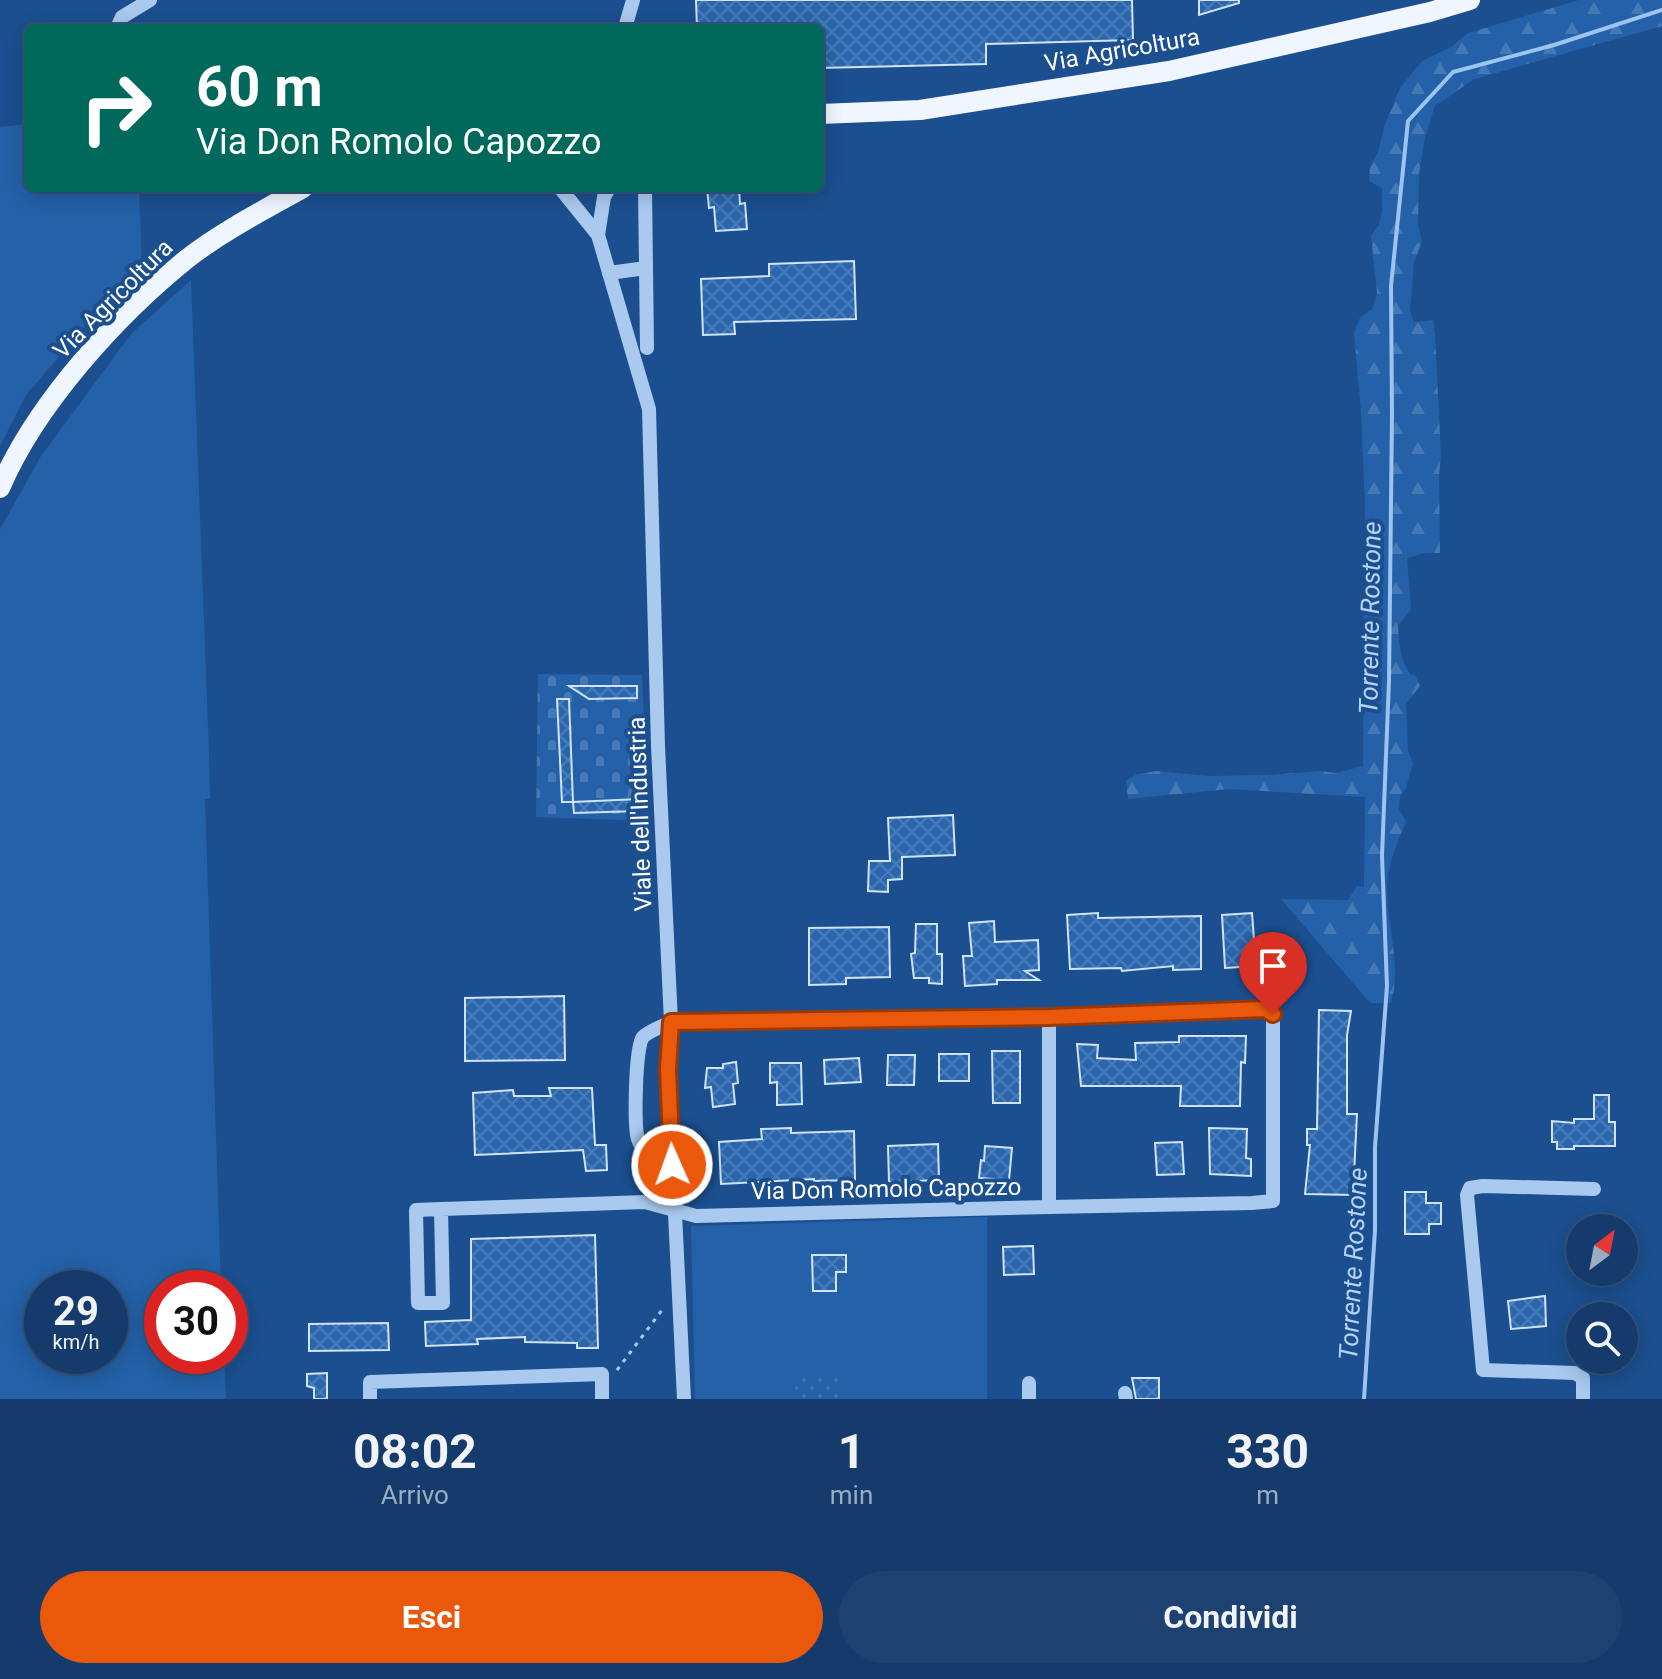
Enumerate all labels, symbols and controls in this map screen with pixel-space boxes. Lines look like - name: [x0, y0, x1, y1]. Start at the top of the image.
- street label: Via Agricoltura: [1042, 23, 1202, 77]
- text: 60 m: [196, 54, 323, 120]
- icon: right: [64, 56, 168, 160]
- text: Via Don Romolo Capozzo: [196, 121, 602, 163]
- street label: Via Agricoltura: [48, 234, 178, 364]
- water label: Torrente Rostone: [1353, 521, 1387, 715]
- street label: Viale dell'Industria: [623, 716, 657, 912]
- pin: [1239, 932, 1307, 1014]
- icon: arrive: [1251, 944, 1295, 988]
- position arrow: [630, 1123, 714, 1207]
- water label: Torrente Rostone: [1333, 1167, 1373, 1361]
- street label: Via Don Romolo Capozzo: [751, 1173, 1021, 1205]
- north arrow: [1566, 1214, 1638, 1286]
- map controls: [1566, 1214, 1638, 1374]
- speed limit sign: 30: [144, 1270, 248, 1374]
- text: 29: [53, 1288, 99, 1335]
- button: search: [1566, 1302, 1638, 1374]
- text: km/h: [53, 1330, 99, 1354]
- text: 08:02: [353, 1423, 477, 1480]
- text: 1: [838, 1423, 865, 1480]
- text: 330: [1226, 1423, 1309, 1480]
- text: Arrivo: [381, 1480, 449, 1510]
- text: min: [830, 1480, 873, 1510]
- text: m: [1256, 1480, 1279, 1510]
- button: Esci: [40, 1571, 823, 1663]
- button: Condividi: [839, 1571, 1622, 1663]

